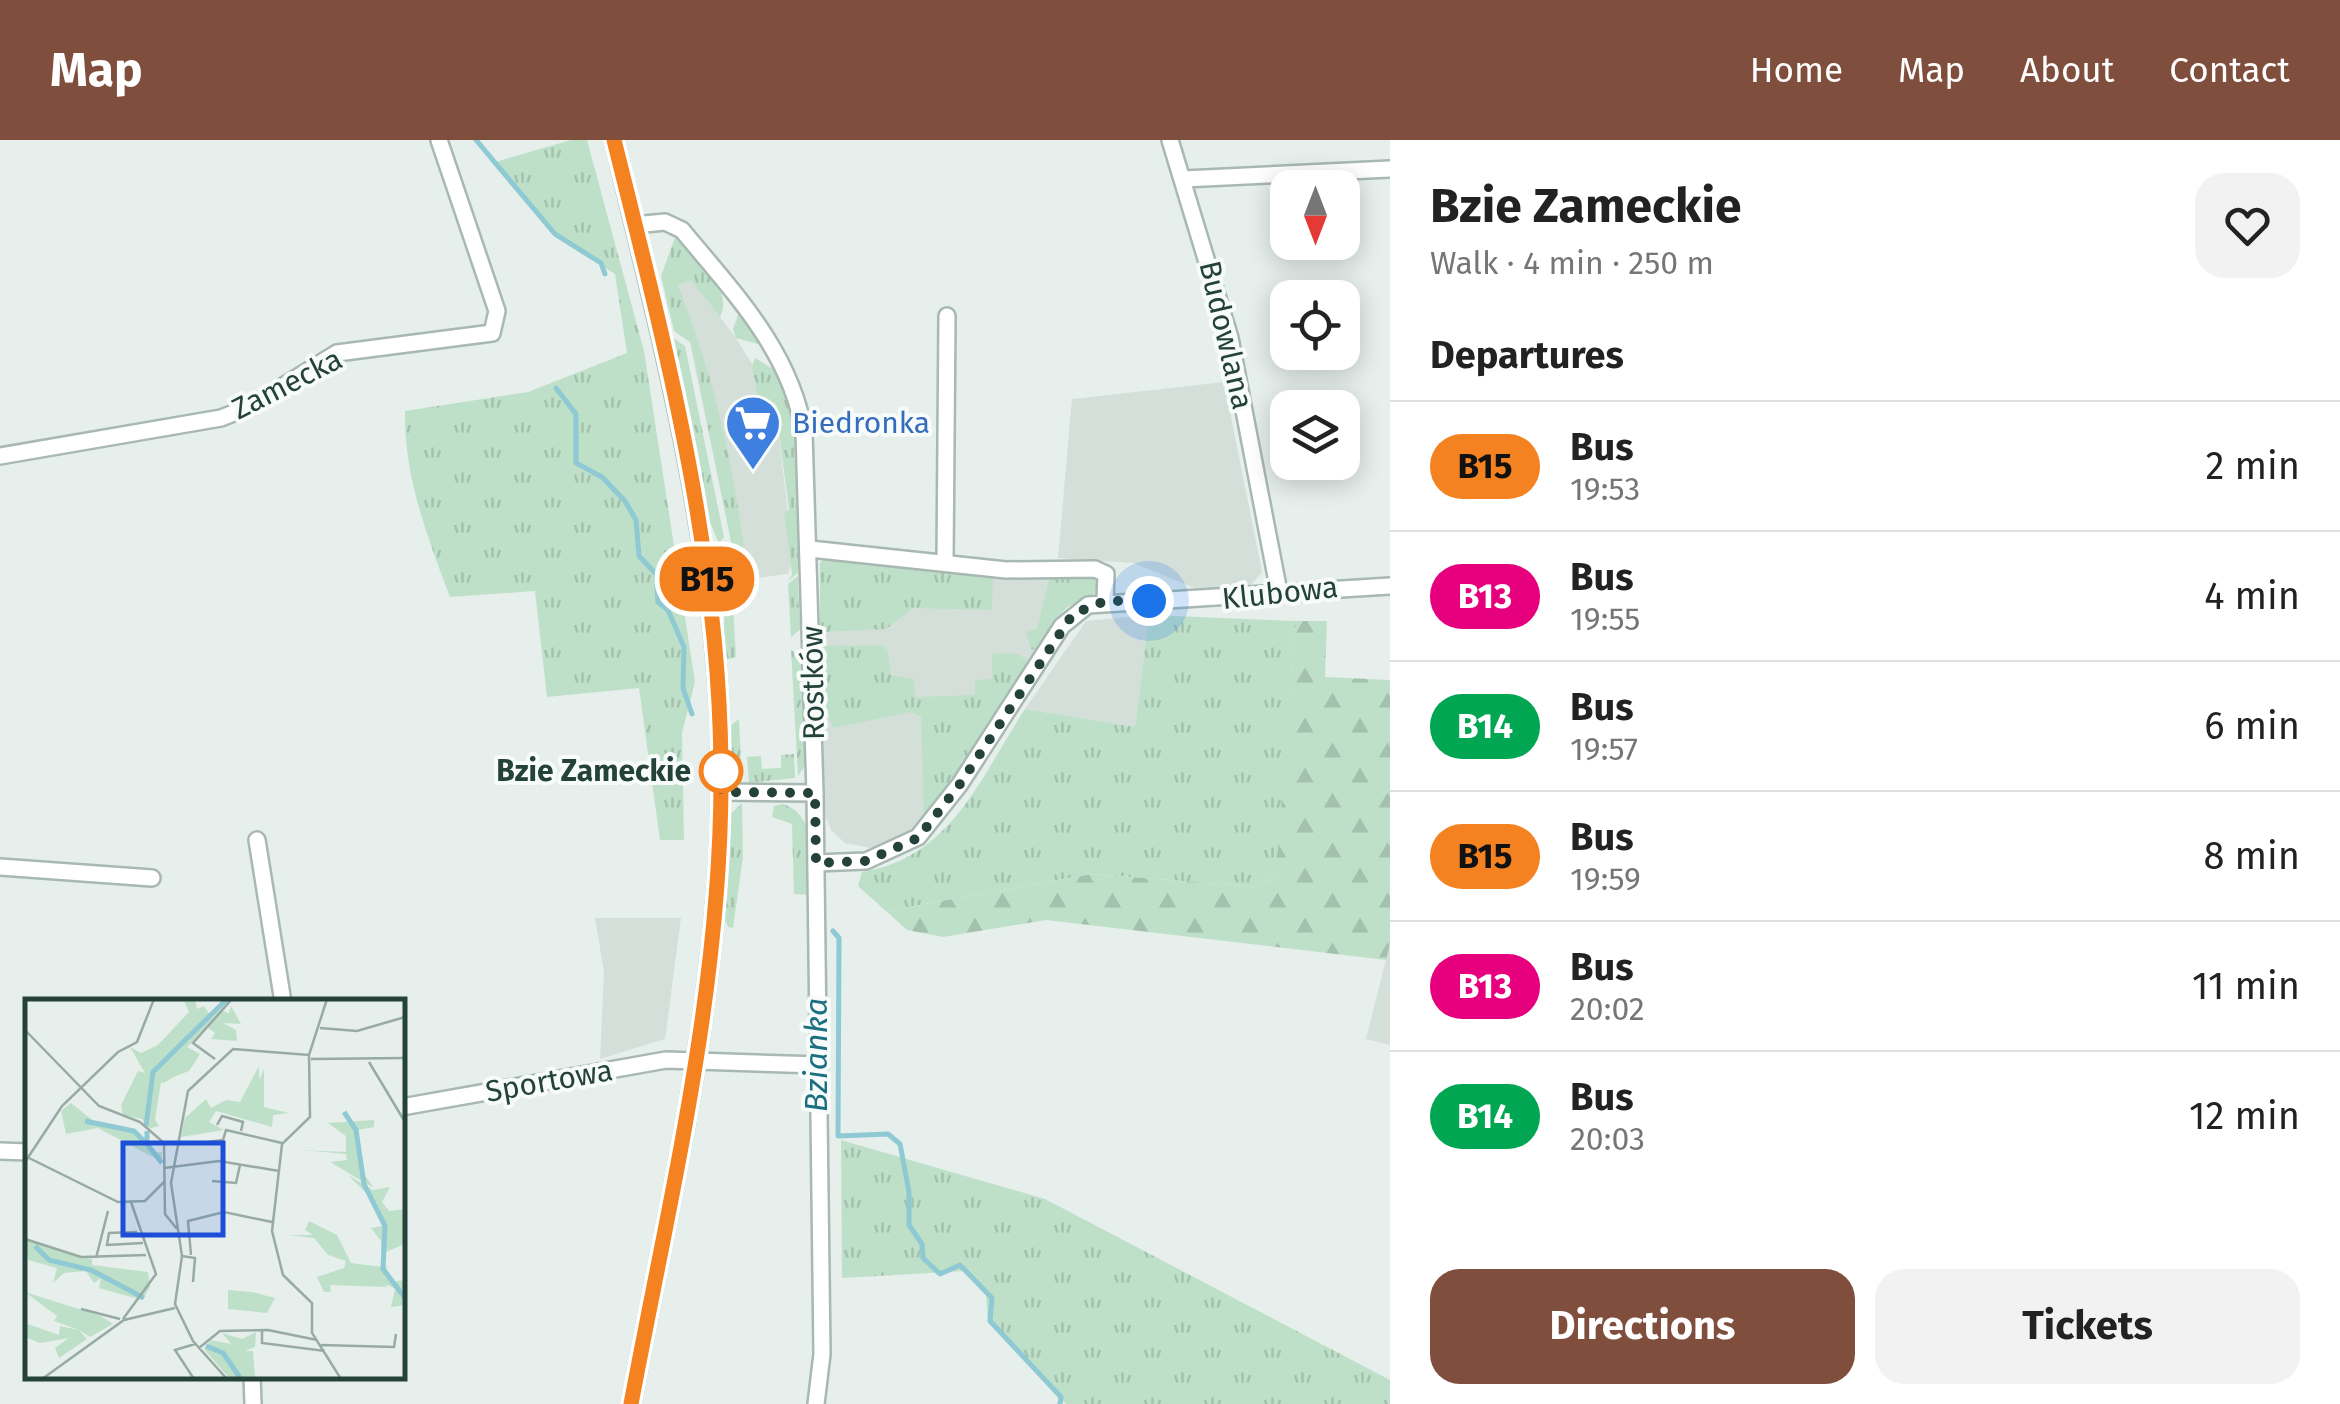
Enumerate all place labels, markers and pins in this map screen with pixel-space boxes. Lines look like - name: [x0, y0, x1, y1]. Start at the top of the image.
- supermarket icon: Biedronka: [723, 393, 783, 472]
- place label: Biedronka: [792, 405, 930, 441]
- marker: Bzie Zameckie: [700, 750, 742, 792]
- place label: Bzie Zameckie: [496, 753, 691, 789]

